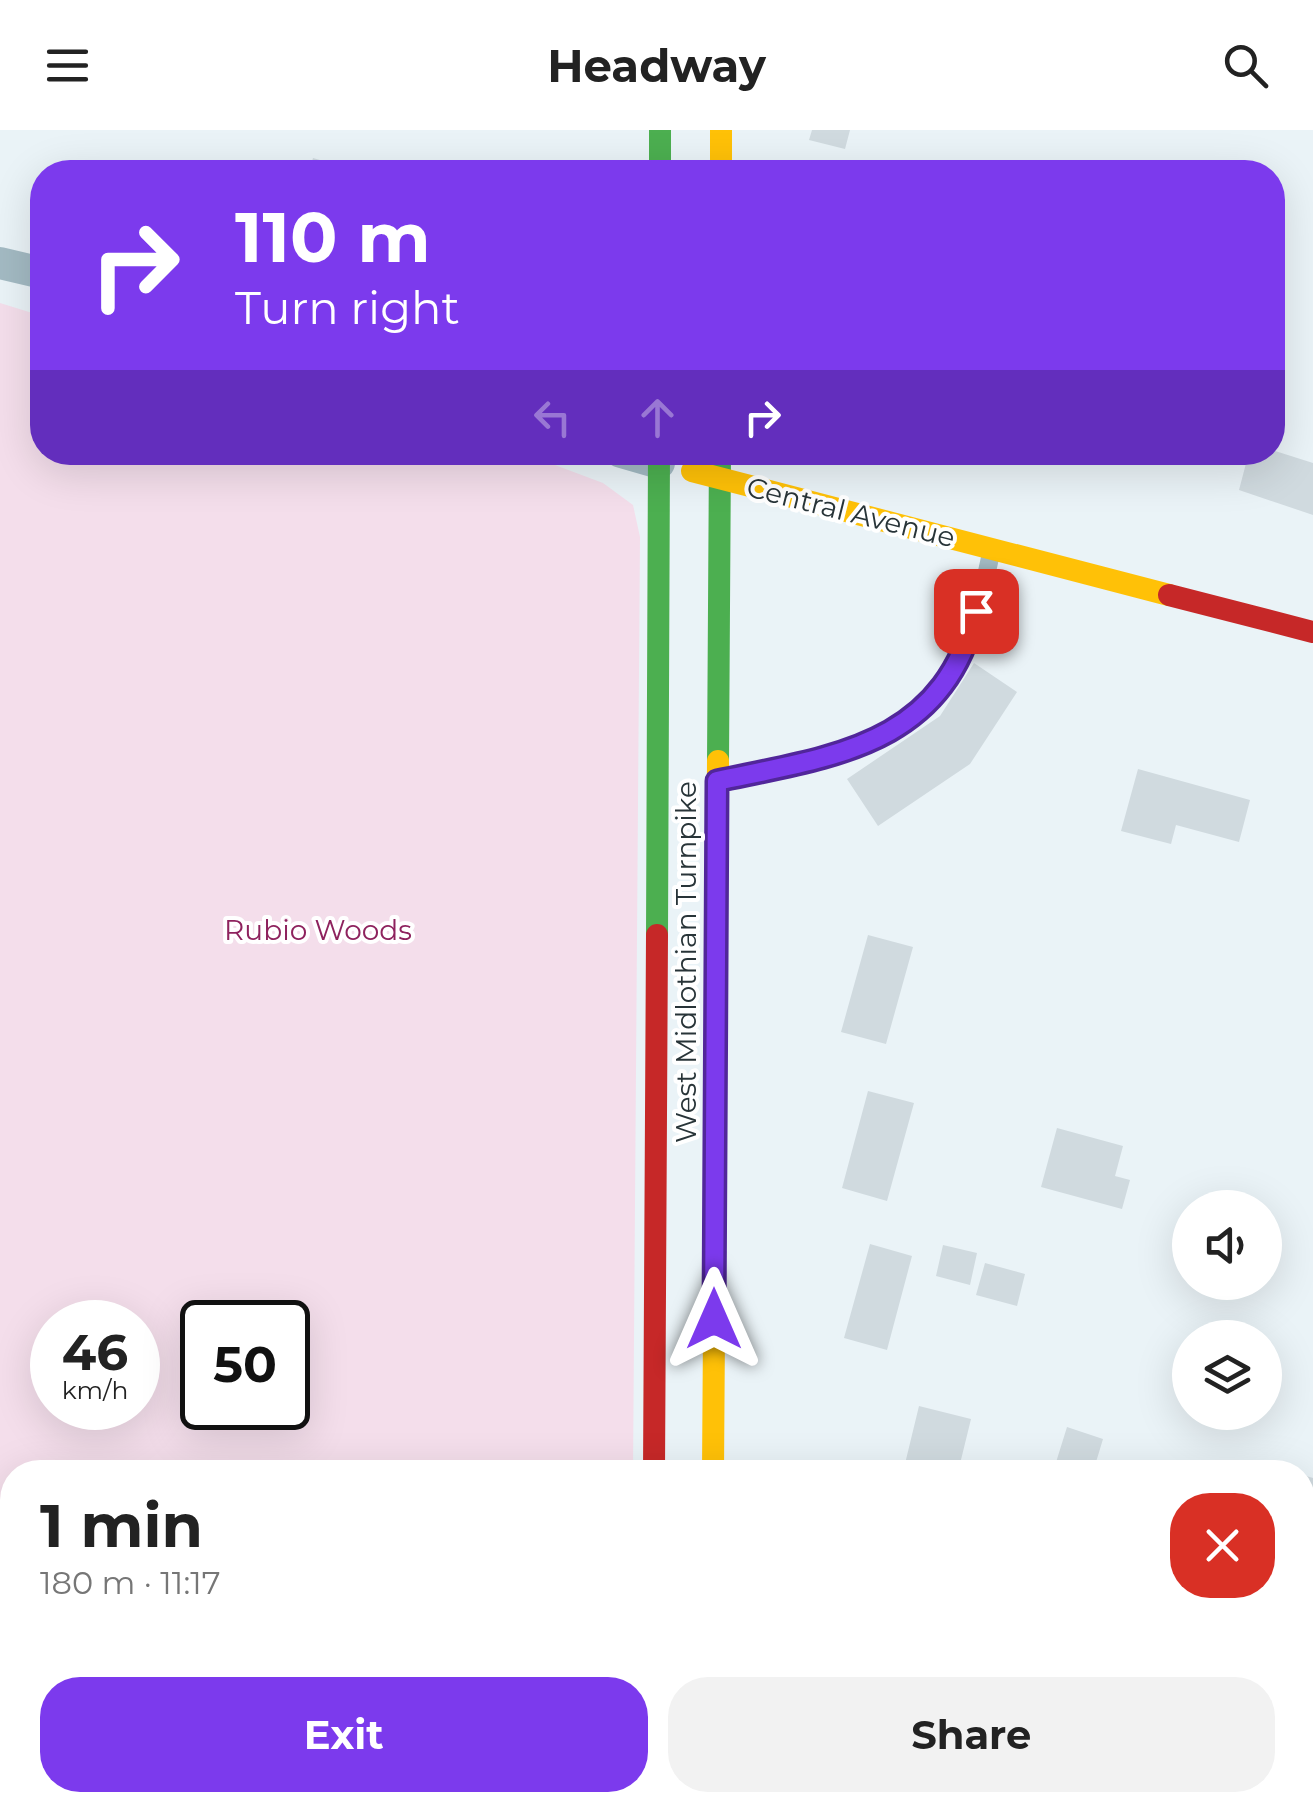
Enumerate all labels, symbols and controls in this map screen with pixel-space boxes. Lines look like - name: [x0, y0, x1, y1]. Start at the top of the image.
- icon: menu: [40, 38, 95, 93]
- text: Headway: [547, 38, 766, 93]
- icon: search: [1218, 38, 1273, 93]
- text: 110 m: [235, 194, 431, 280]
- icon: right: [70, 200, 200, 330]
- text: Turn right: [235, 280, 460, 335]
- icon: left: [525, 390, 580, 445]
- icon: ahead: [630, 390, 685, 445]
- icon: right: [735, 390, 790, 445]
- street label: Central Avenue: [743, 470, 959, 554]
- pin: [934, 569, 1019, 654]
- icon: arrive: [949, 584, 1004, 639]
- street label: West Midlothian Turnpike: [669, 781, 703, 1143]
- park label: Rubio Woods: [224, 913, 412, 947]
- map controls: [1172, 1190, 1282, 1430]
- button: sound: [1172, 1190, 1282, 1300]
- position arrow: [662, 1267, 766, 1371]
- speed limit sign: 50: [180, 1300, 310, 1430]
- button: layers: [1172, 1320, 1282, 1430]
- text: 46: [62, 1322, 128, 1383]
- text: km/h: [62, 1375, 128, 1405]
- text: 1 min: [40, 1489, 203, 1562]
- button: close: [1170, 1493, 1275, 1598]
- text: 180 m · 11:17: [40, 1563, 221, 1602]
- button: Exit: [40, 1677, 648, 1792]
- button: Share: [668, 1677, 1275, 1792]

